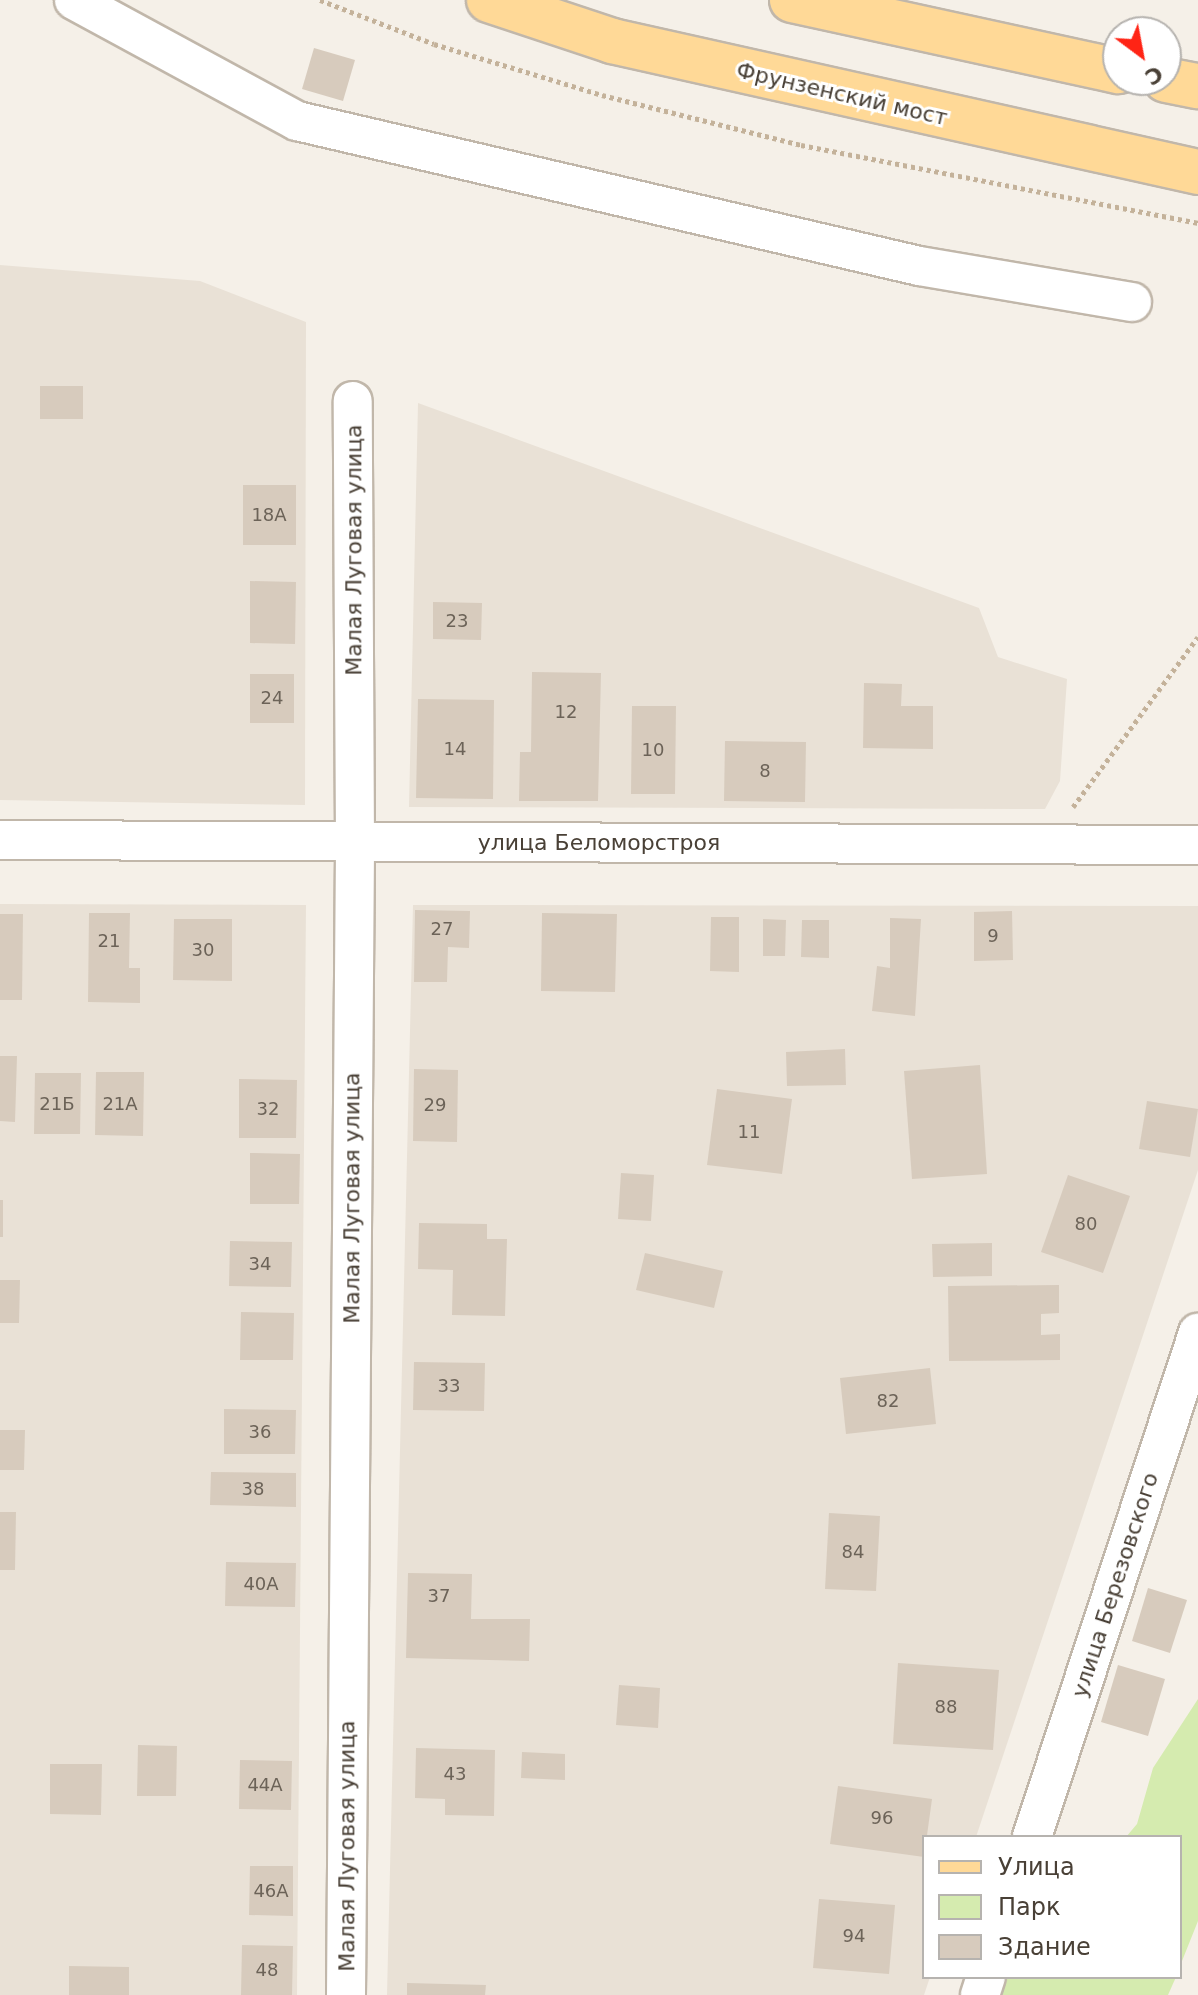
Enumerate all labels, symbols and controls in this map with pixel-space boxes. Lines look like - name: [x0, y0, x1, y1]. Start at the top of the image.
- north arrow: [1102, 16, 1182, 96]
- street label: Фрунзенский мост: [734, 57, 950, 131]
- text: С: [1140, 60, 1167, 90]
- street label: Малая Луговая улица: [341, 424, 367, 676]
- house number: 18А: [251, 504, 287, 526]
- house number: 23: [446, 610, 468, 632]
- house number: 24: [261, 687, 283, 709]
- house number: 12: [555, 701, 577, 723]
- house number: 14: [444, 738, 466, 760]
- house number: 10: [642, 739, 664, 761]
- house number: 8: [759, 760, 771, 782]
- street label: улица Беломорстроя: [478, 830, 720, 856]
- house number: 27: [431, 918, 453, 940]
- house number: 9: [987, 925, 999, 947]
- house number: 21: [98, 930, 120, 952]
- house number: 30: [192, 939, 214, 961]
- street label: Малая Луговая улица: [339, 1072, 365, 1324]
- house number: 21Б: [39, 1093, 75, 1115]
- house number: 21А: [102, 1093, 138, 1115]
- house number: 29: [424, 1094, 446, 1116]
- house number: 32: [257, 1098, 279, 1120]
- house number: 11: [738, 1121, 760, 1143]
- house number: 80: [1075, 1213, 1097, 1235]
- house number: 34: [249, 1253, 271, 1275]
- house number: 33: [438, 1375, 460, 1397]
- house number: 82: [877, 1390, 899, 1412]
- house number: 36: [249, 1421, 271, 1443]
- street label: улица Березовского: [1066, 1469, 1164, 1701]
- house number: 38: [242, 1478, 264, 1500]
- house number: 84: [842, 1541, 864, 1563]
- house number: 40А: [243, 1573, 279, 1595]
- house number: 37: [428, 1585, 450, 1607]
- house number: 88: [935, 1696, 957, 1718]
- street label: Малая Луговая улица: [334, 1720, 360, 1972]
- house number: 43: [444, 1763, 466, 1785]
- house number: 44А: [247, 1774, 283, 1796]
- house number: 96: [871, 1807, 893, 1829]
- legend: [922, 1835, 1182, 1979]
- text: Улица: [998, 1853, 1075, 1881]
- house number: 46А: [253, 1880, 289, 1902]
- text: Парк: [998, 1893, 1060, 1921]
- house number: 94: [843, 1925, 865, 1947]
- text: Здание: [998, 1933, 1091, 1961]
- house number: 48: [256, 1959, 278, 1981]

